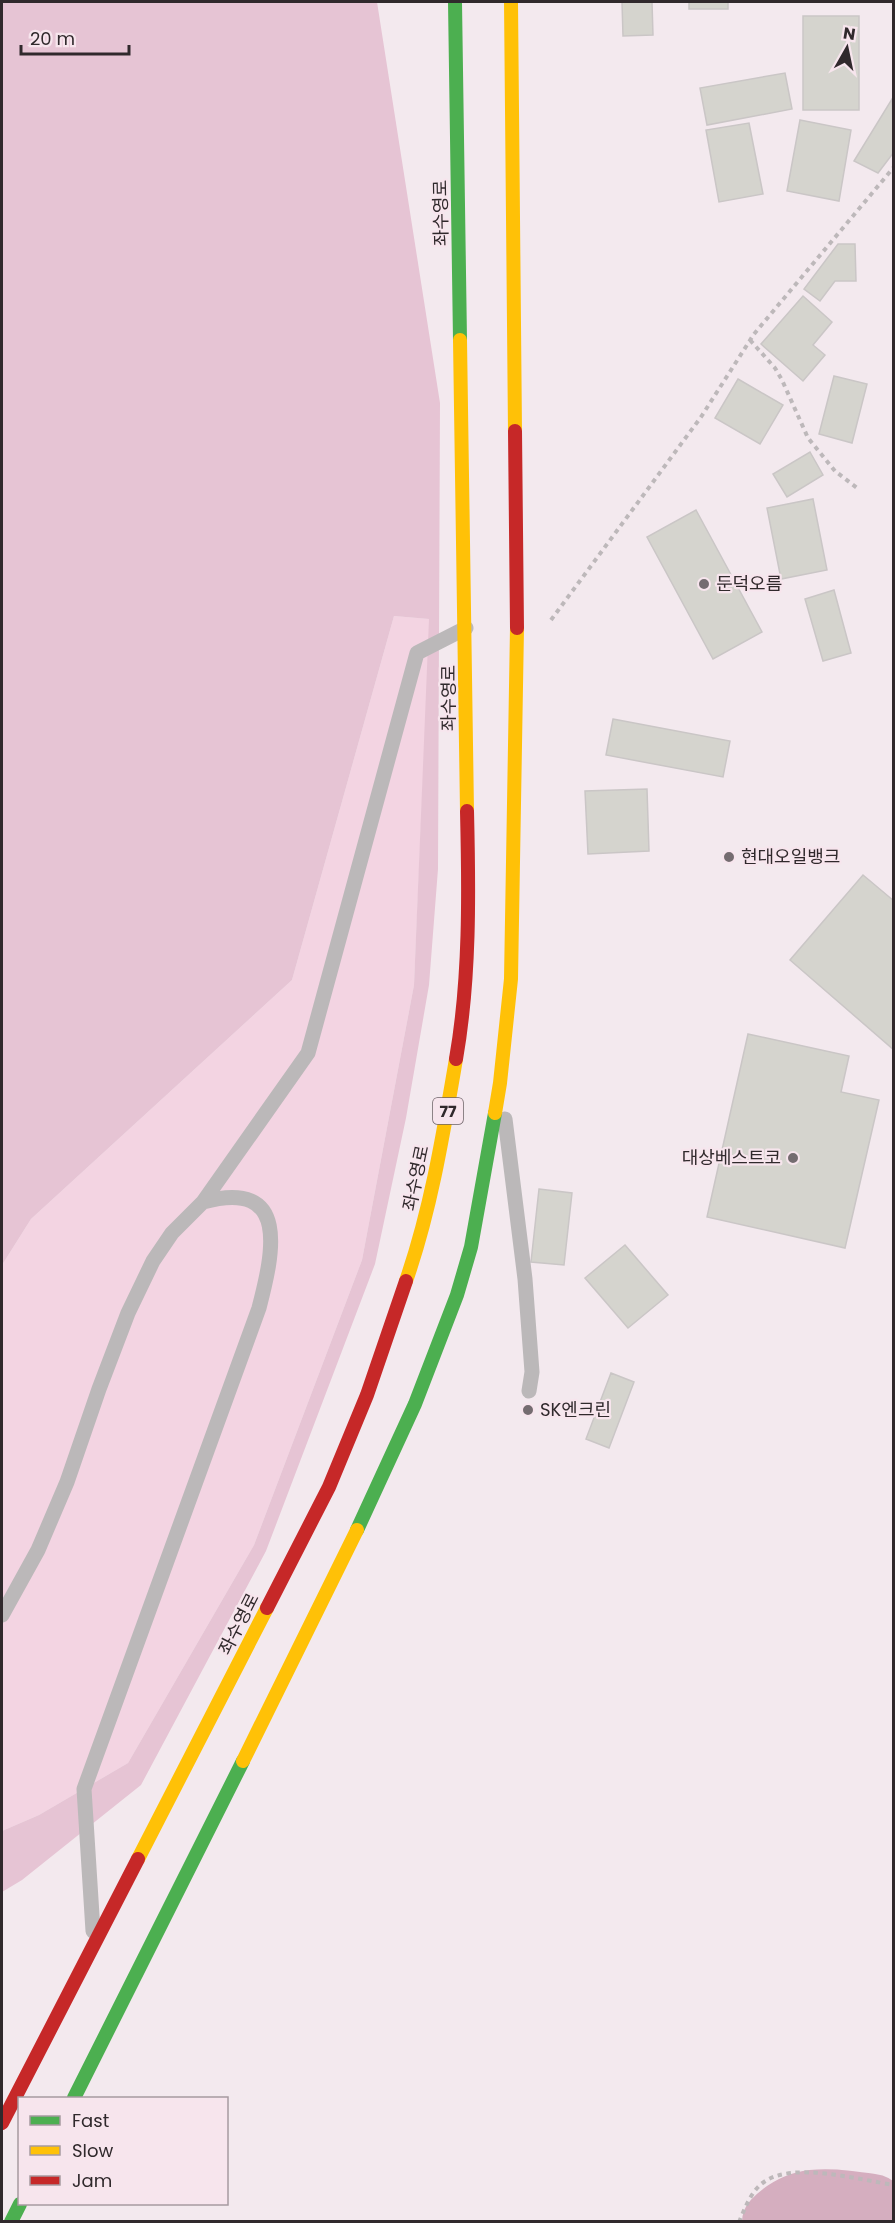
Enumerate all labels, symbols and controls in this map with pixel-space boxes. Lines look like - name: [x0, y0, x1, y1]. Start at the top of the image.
- scale bar: [21, 18, 129, 56]
- north arrow: [817, 18, 877, 78]
- text: N: [842, 21, 857, 46]
- text: 20 m: [30, 26, 75, 51]
- street label: 좌수영로: [427, 180, 454, 246]
- place label: 둔덕오름: [716, 571, 782, 596]
- marker: 둔덕오름: [697, 577, 711, 591]
- street label: 좌수영로: [436, 665, 461, 731]
- place label: 현대오일뱅크: [741, 844, 840, 869]
- marker: 현대오일뱅크: [722, 850, 736, 864]
- road number: 77: [433, 1098, 463, 1124]
- street label: 좌수영로: [396, 1143, 435, 1213]
- place label: 대상베스트코: [682, 1145, 781, 1170]
- marker: 대상베스트코: [786, 1151, 800, 1165]
- place label: SK엔크린: [540, 1397, 611, 1422]
- marker: SK엔크린: [521, 1403, 535, 1417]
- street label: 좌수영로: [212, 1589, 265, 1659]
- legend: [18, 2097, 228, 2205]
- text: Fast: [72, 2108, 109, 2133]
- text: Slow: [72, 2138, 114, 2163]
- text: Jam: [72, 2168, 112, 2193]

